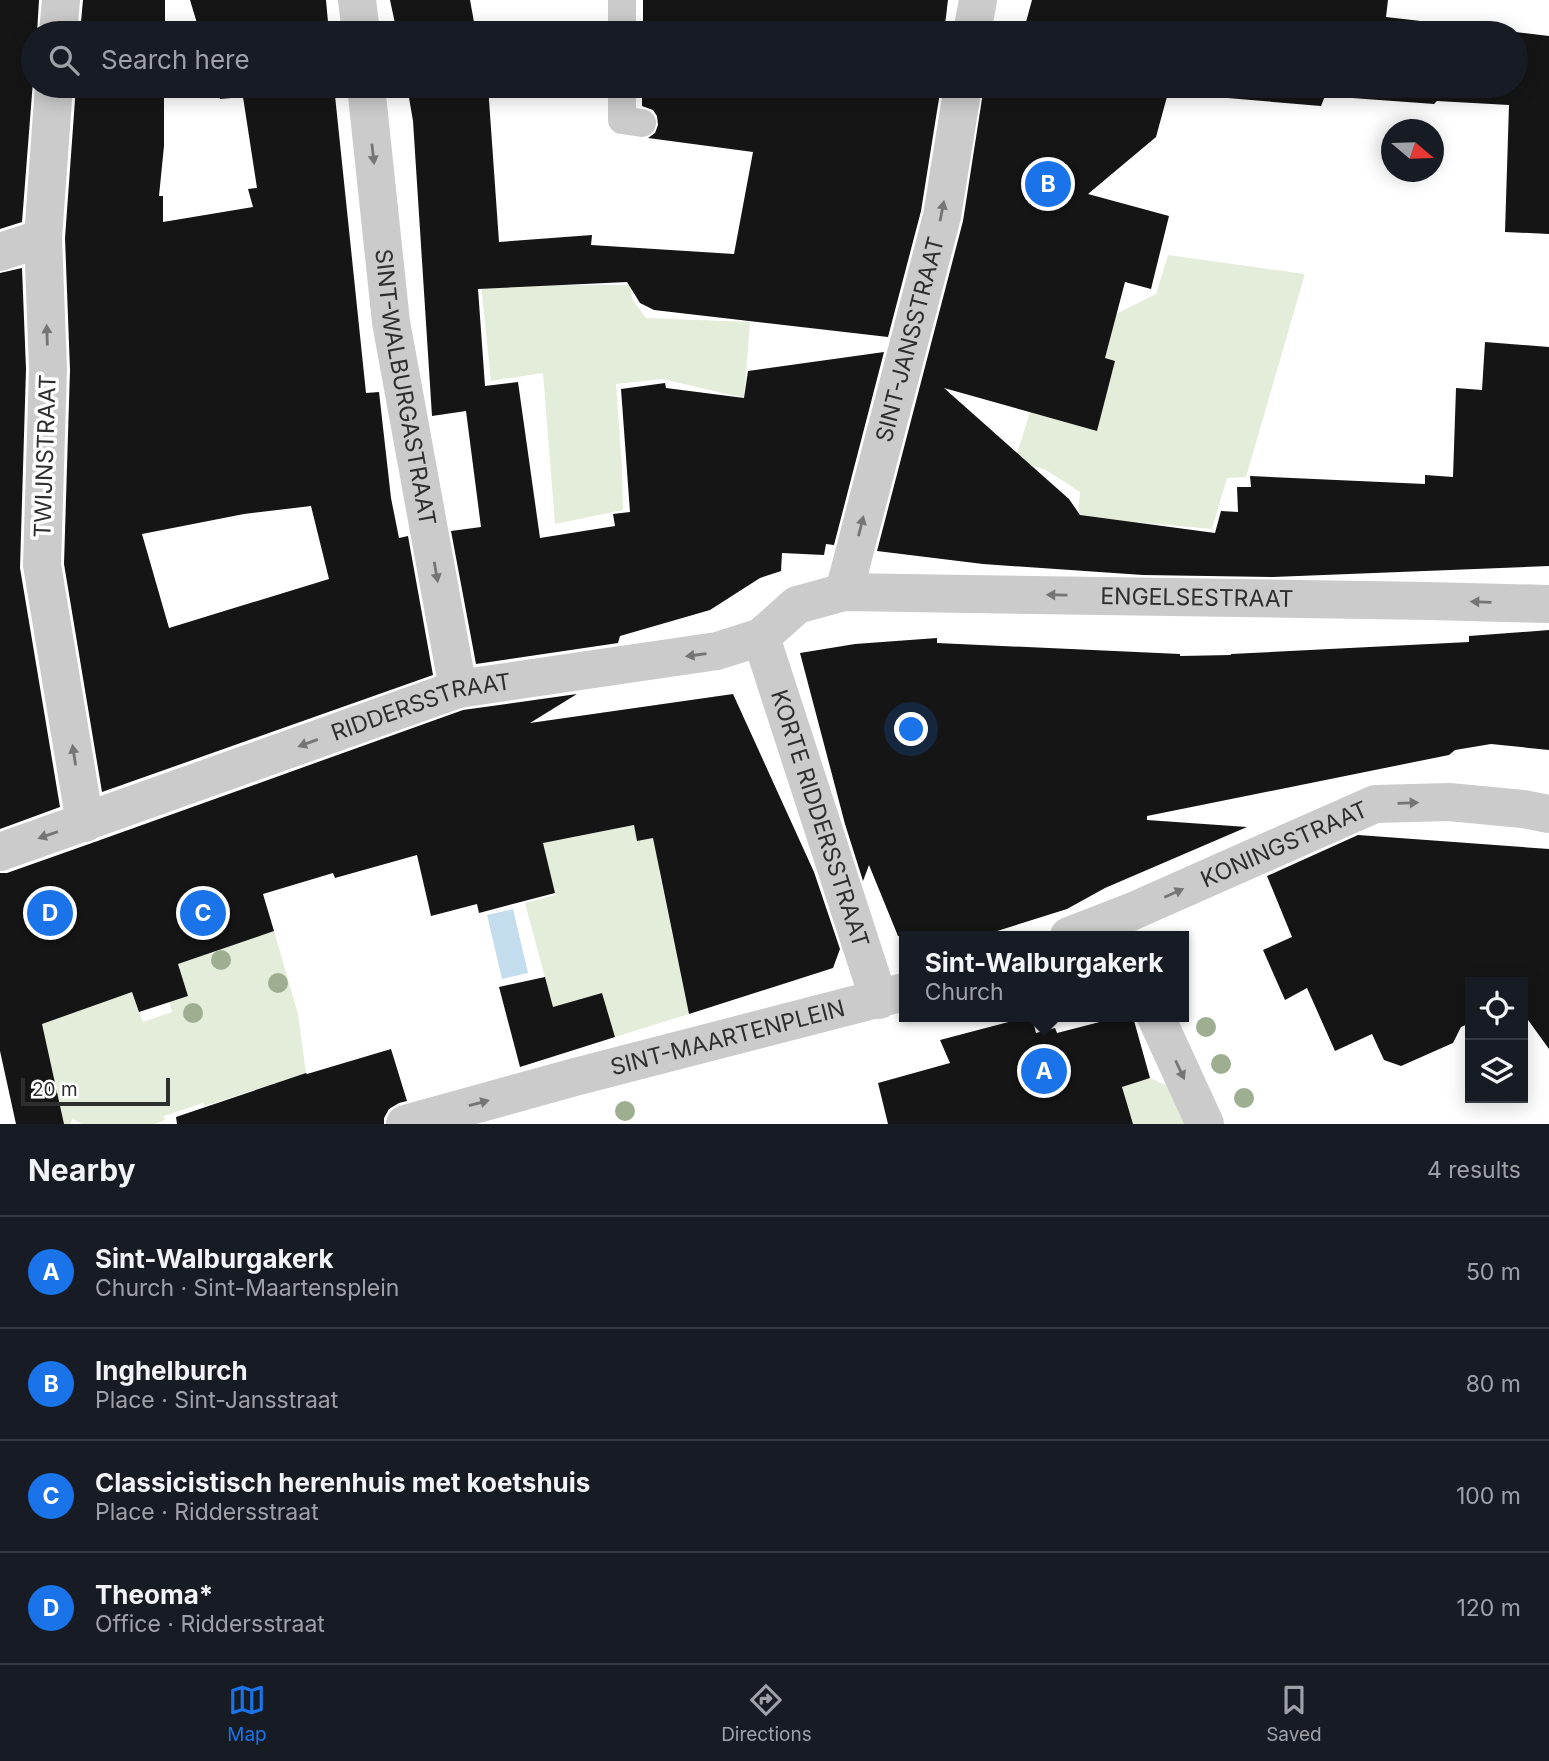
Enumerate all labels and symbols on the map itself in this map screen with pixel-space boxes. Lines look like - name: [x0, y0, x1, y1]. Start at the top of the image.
- north arrow: [1381, 119, 1444, 182]
- one-way arrow: [368, 143, 379, 165]
- pin: B: [1025, 158, 1071, 210]
- one-way arrow: [937, 200, 948, 222]
- street label: SINT-JANSSTRAAT: [870, 234, 950, 445]
- street label: SINT-WALBURGASTRAAT: [369, 248, 442, 528]
- one-way arrow: [41, 323, 52, 345]
- street label: TWIJNSTRAAT: [28, 374, 62, 538]
- one-way arrow: [856, 515, 867, 537]
- one-way arrow: [431, 561, 442, 583]
- street label: ENGELSESTRAAT: [1100, 582, 1294, 613]
- one-way arrow: [1046, 589, 1068, 601]
- one-way arrow: [1470, 597, 1492, 608]
- one-way arrow: [684, 649, 706, 660]
- street label: RIDDERSSTRAAT: [327, 667, 513, 747]
- street label: KORTE RIDDERSSTRAAT: [765, 686, 875, 951]
- your location: [894, 712, 928, 746]
- one-way arrow: [298, 738, 319, 749]
- one-way arrow: [68, 744, 79, 766]
- street label: KONINGSTRAAT: [1196, 795, 1372, 893]
- one-way arrow: [1397, 798, 1419, 809]
- one-way arrow: [37, 830, 58, 841]
- pin: D: [27, 887, 73, 939]
- pin: C: [180, 887, 226, 939]
- one-way arrow: [1164, 887, 1185, 898]
- street label: SINT-MAARTENPLEIN: [608, 994, 848, 1081]
- pin: A: [1021, 1045, 1067, 1097]
- one-way arrow: [1175, 1060, 1186, 1081]
- scale bar: [21, 1075, 170, 1107]
- one-way arrow: [468, 1098, 489, 1108]

